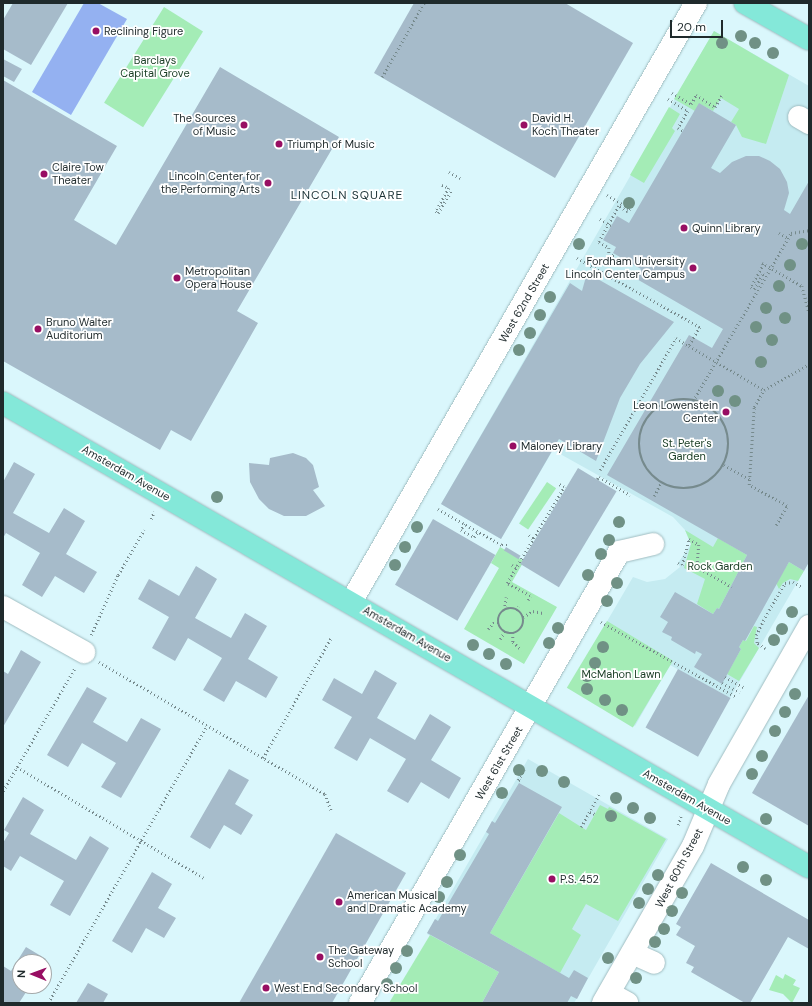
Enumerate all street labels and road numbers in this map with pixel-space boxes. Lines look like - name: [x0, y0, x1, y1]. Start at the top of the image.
- street label: West 62nd Street: [496, 261, 552, 345]
- street label: Amsterdam Avenue: [80, 442, 172, 504]
- street label: Amsterdam Avenue: [361, 603, 453, 665]
- street label: West 61st Street: [473, 724, 525, 802]
- street label: Amsterdam Avenue: [641, 766, 733, 828]
- street label: West 60th Street: [653, 826, 705, 910]

